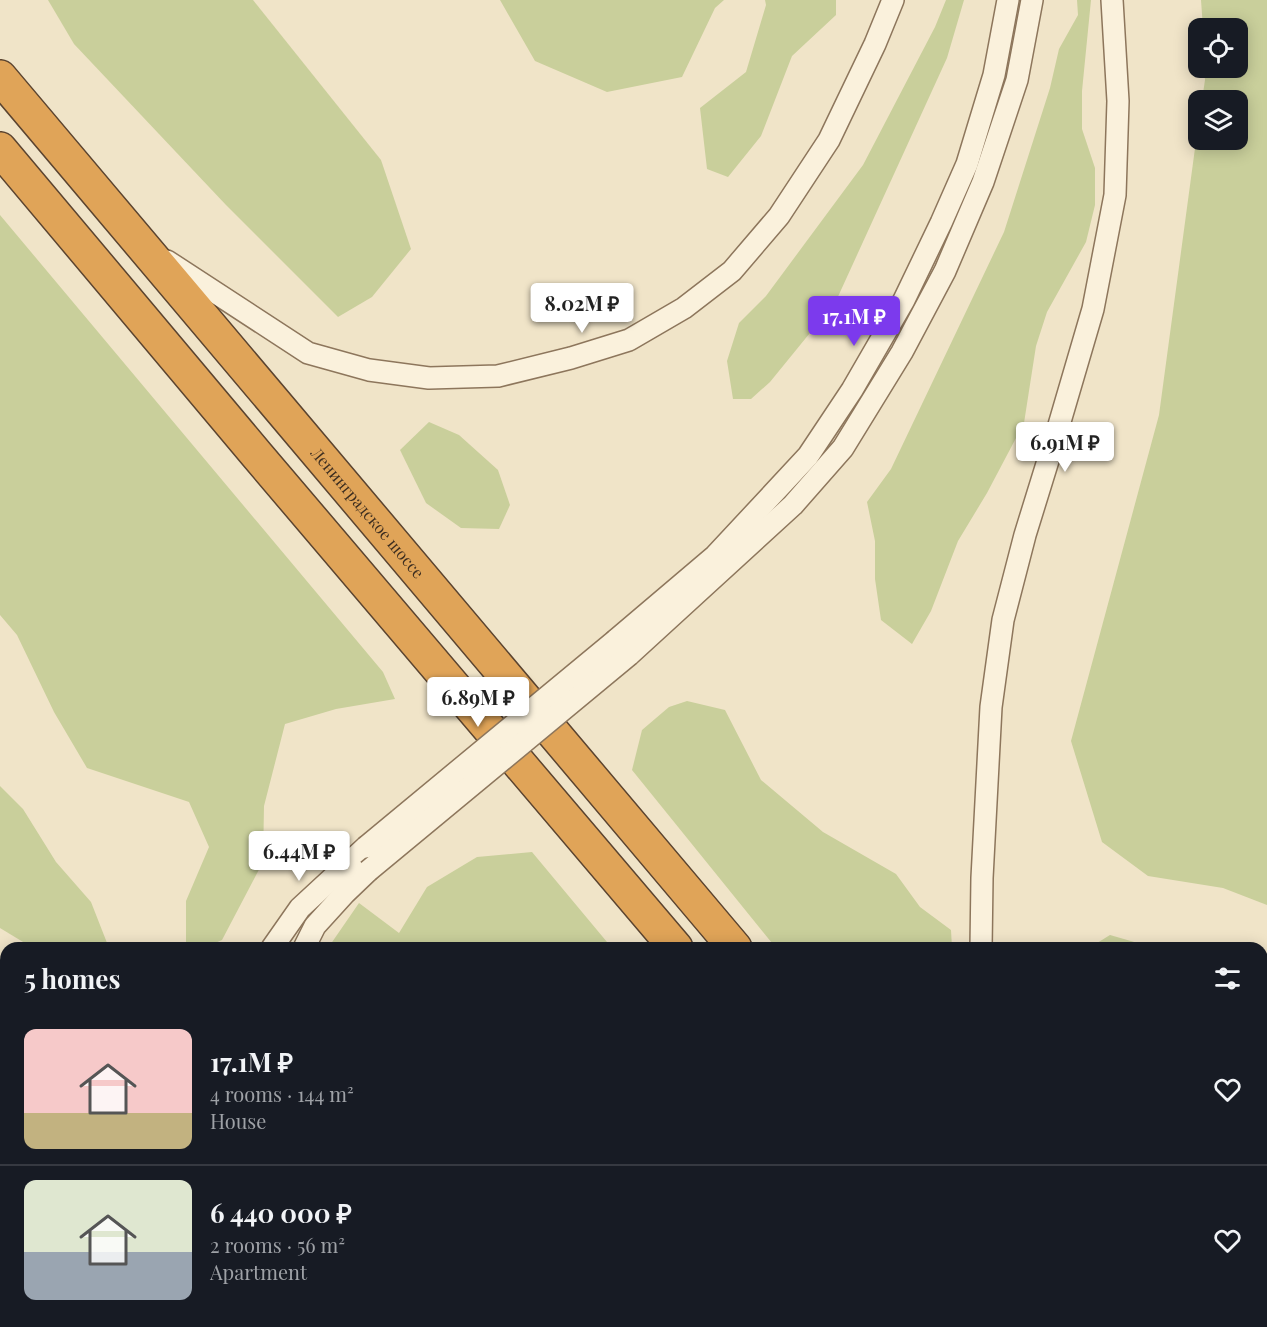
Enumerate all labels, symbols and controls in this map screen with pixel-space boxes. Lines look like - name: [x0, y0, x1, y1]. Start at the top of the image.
- map controls: [1188, 18, 1248, 150]
- button: locate: [1188, 18, 1248, 78]
- button: layers: [1188, 90, 1248, 150]
- pin: 8.02M ₽: [527, 283, 637, 334]
- text: 8.02M ₽: [545, 289, 619, 316]
- pin: 17.1M ₽: [799, 296, 909, 347]
- text: 17.1M ₽: [822, 302, 886, 329]
- pin: 6.91M ₽: [1010, 422, 1120, 473]
- text: 6.91M ₽: [1030, 428, 1100, 455]
- street label: Ленинградское шоссе: [306, 442, 429, 582]
- pin: 6.89M ₽: [423, 677, 533, 728]
- text: 6.89M ₽: [441, 683, 515, 710]
- pin: 6.44M ₽: [244, 831, 354, 882]
- text: 6.44M ₽: [263, 837, 335, 864]
- text: 5 homes: [24, 961, 120, 996]
- icon: filters: [1211, 962, 1244, 995]
- text: 17.1M ₽: [210, 1044, 293, 1079]
- icon: home: [72, 1053, 144, 1125]
- icon: heart: [1211, 1073, 1244, 1106]
- text: 4 rooms · 144 m²: [210, 1080, 354, 1107]
- text: House: [210, 1107, 266, 1134]
- text: 6 440 000 ₽: [210, 1195, 352, 1230]
- icon: home: [72, 1204, 144, 1276]
- icon: heart: [1211, 1224, 1244, 1257]
- text: 2 rooms · 56 m²: [210, 1231, 345, 1258]
- text: Apartment: [210, 1258, 307, 1285]

